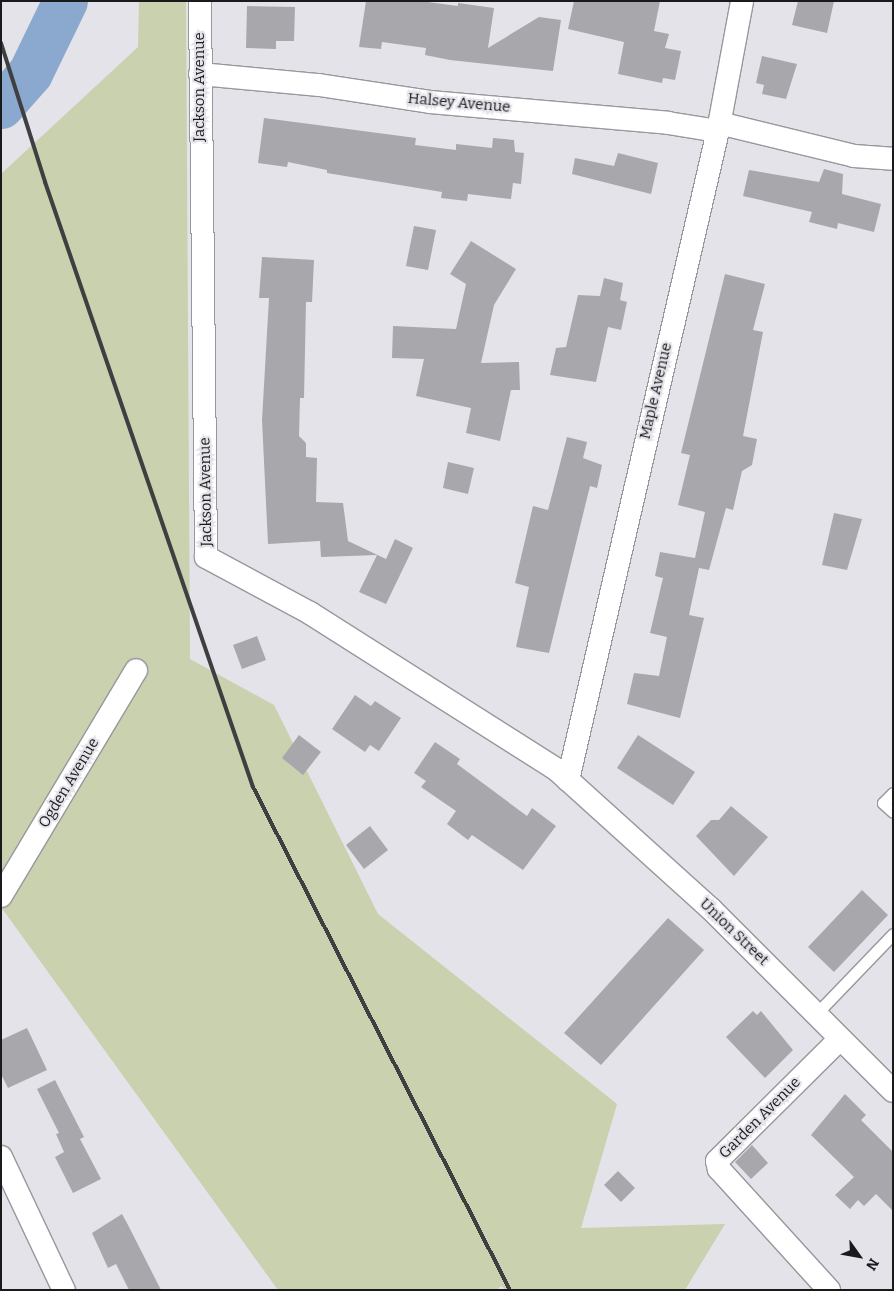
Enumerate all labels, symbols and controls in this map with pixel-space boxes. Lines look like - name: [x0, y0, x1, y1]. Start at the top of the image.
- street label: Jackson Avenue: [191, 32, 209, 142]
- street label: Halsey Avenue: [407, 90, 511, 116]
- street label: Maple Avenue: [636, 341, 676, 441]
- street label: Jackson Avenue: [196, 437, 216, 547]
- street label: Ogden Avenue: [35, 735, 103, 831]
- street label: Union Street: [696, 895, 772, 969]
- street label: Garden Avenue: [716, 1074, 804, 1162]
- north arrow: [834, 1231, 884, 1281]
- text: N: [862, 1255, 882, 1273]

